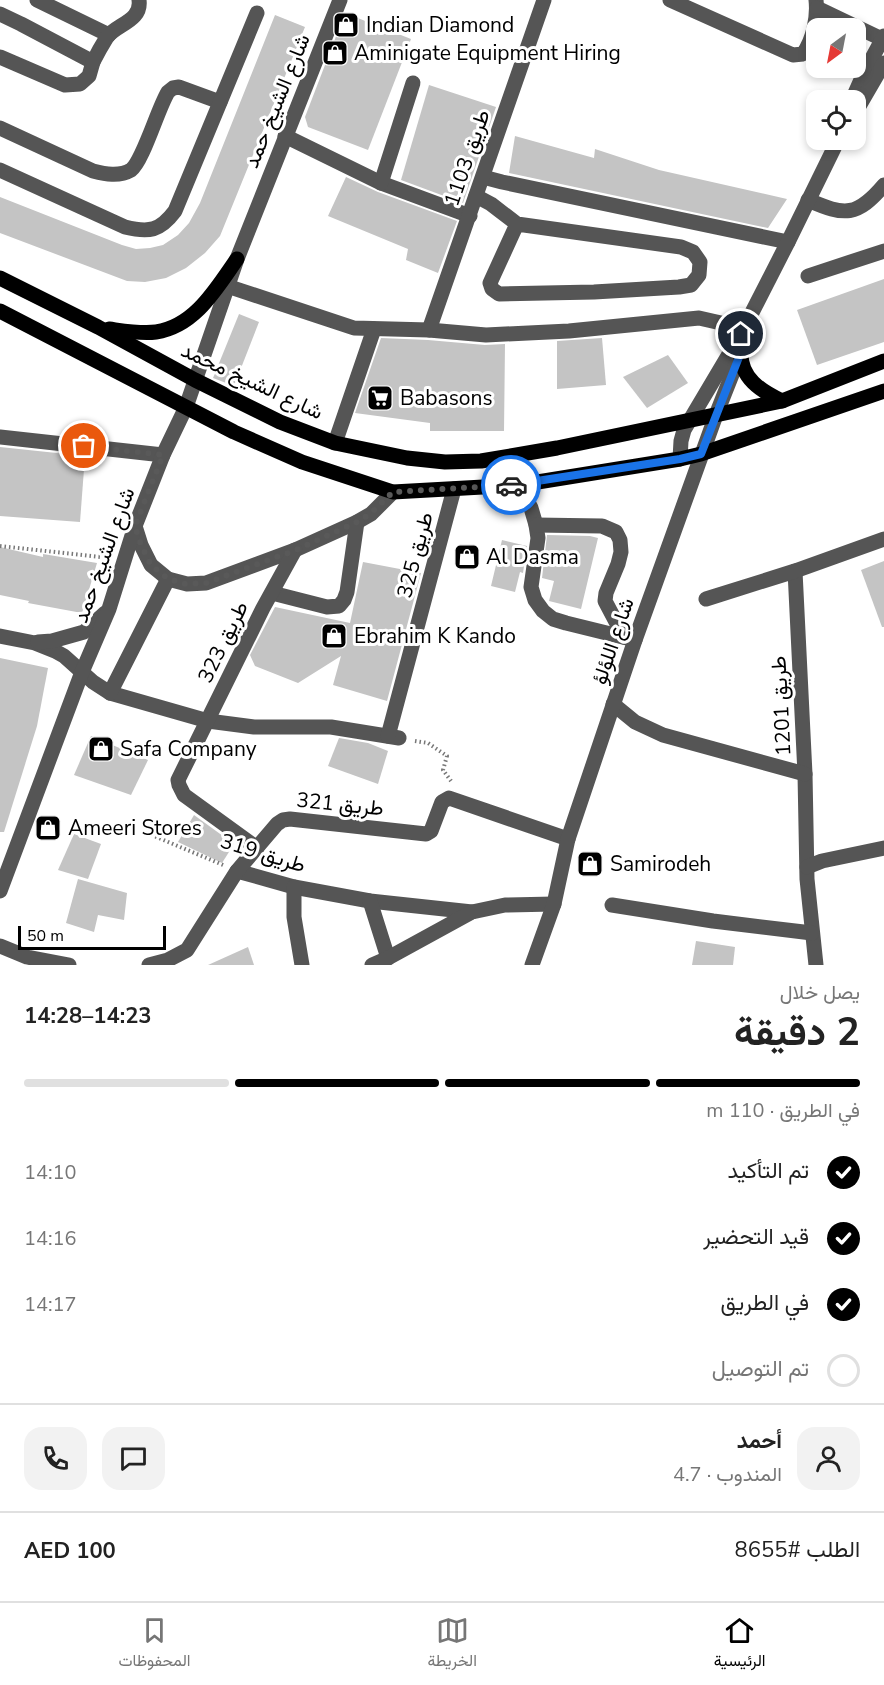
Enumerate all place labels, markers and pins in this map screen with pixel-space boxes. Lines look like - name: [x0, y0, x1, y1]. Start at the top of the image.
- shop icon: Indian Diamond: [331, 10, 361, 40]
- place label: Indian Diamond: [366, 11, 514, 39]
- shop icon: Aminigate Equipment Hiring: [320, 38, 350, 68]
- place label: Aminigate Equipment Hiring: [354, 39, 621, 67]
- pin: [715, 308, 766, 359]
- supermarket icon: Babasons: [365, 383, 395, 413]
- place label: Babasons: [400, 384, 493, 412]
- pin: [58, 420, 109, 471]
- shop icon: Al Dasma: [452, 542, 482, 572]
- place label: Al Dasma: [486, 543, 579, 571]
- shop icon: Ebrahim K Kando: [319, 621, 349, 651]
- place label: Ebrahim K Kando: [354, 622, 516, 650]
- shop icon: Safa Company: [86, 734, 116, 764]
- place label: Safa Company: [120, 735, 257, 763]
- shop icon: Ameeri Stores: [33, 813, 63, 843]
- place label: Ameeri Stores: [68, 814, 202, 842]
- shop icon: Samirodeh: [575, 849, 605, 879]
- place label: Samirodeh: [610, 850, 711, 878]

